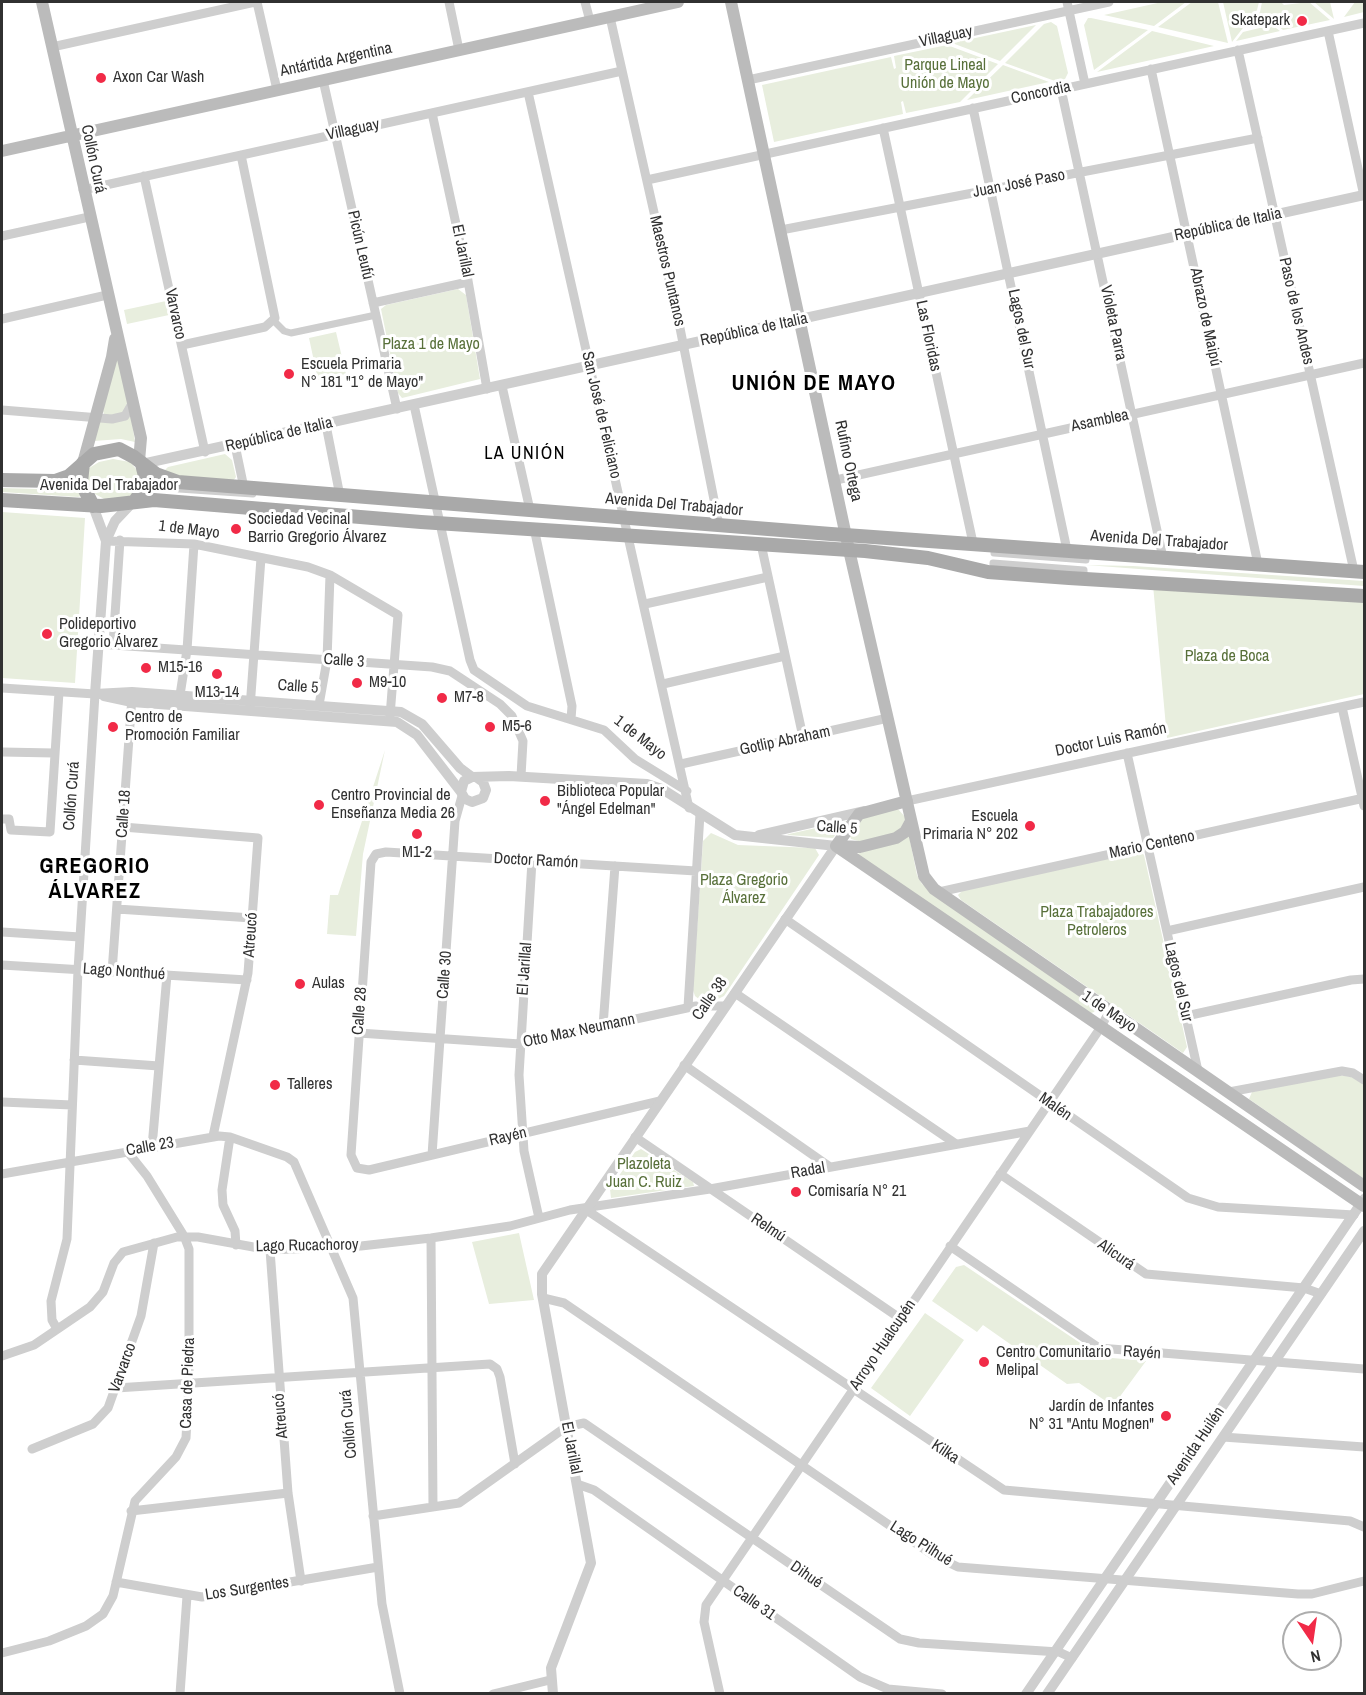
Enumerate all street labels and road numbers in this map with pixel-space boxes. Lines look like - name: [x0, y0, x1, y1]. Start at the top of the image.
- street label: Villaguay: [918, 22, 974, 52]
- street label: Antártida Argentina: [278, 39, 394, 81]
- street label: Concordia: [1009, 77, 1073, 109]
- street label: Villaguay: [325, 115, 381, 145]
- street label: Collón Curá: [76, 123, 110, 195]
- street label: Juan José Paso: [971, 166, 1067, 202]
- street label: República de Italia: [1172, 204, 1284, 246]
- street label: Picún Leufú: [343, 209, 377, 281]
- street label: Maestros Puntanos: [645, 214, 689, 328]
- street label: El Jarillal: [447, 223, 477, 279]
- street label: Paso de los Andes: [1274, 256, 1318, 366]
- street label: Abrazo de Maipú: [1185, 266, 1225, 368]
- street label: Violeta Parra: [1096, 284, 1130, 362]
- street label: Varvarco: [160, 287, 190, 341]
- street label: Lagos del Sur: [1003, 287, 1039, 371]
- street label: Las Floridas: [911, 299, 945, 373]
- street label: República de Italia: [698, 309, 810, 351]
- street label: San José de Feliciano: [577, 350, 625, 480]
- street label: Asamblea: [1069, 406, 1131, 436]
- street label: República de Italia: [224, 413, 334, 457]
- street label: Rufino Ortega: [830, 419, 866, 503]
- street label: Avenida Del Trabajador: [40, 476, 178, 496]
- street label: Avenida Del Trabajador: [604, 489, 744, 521]
- street label: 1 de Mayo: [157, 517, 221, 543]
- street label: Avenida Del Trabajador: [1090, 527, 1228, 555]
- street label: Calle 3: [323, 650, 365, 672]
- street label: Calle 5: [277, 676, 319, 698]
- street label: 1 de Mayo: [610, 712, 670, 764]
- street label: Doctor Luis Ramón: [1054, 719, 1168, 761]
- street label: Gotlip Abraham: [738, 722, 832, 760]
- street label: Collón Curá: [60, 761, 84, 831]
- street label: Calle 18: [113, 789, 135, 839]
- street label: Calle 5: [816, 817, 858, 839]
- street label: Mario Centeno: [1108, 827, 1196, 863]
- street label: Doctor Ramón: [493, 849, 579, 873]
- street label: Atreucó: [240, 912, 262, 958]
- street label: Lagos del Sur: [1160, 940, 1196, 1024]
- street label: El Jarillal: [514, 942, 536, 996]
- street label: Calle 30: [434, 950, 456, 1000]
- street label: Lago Nonthué: [82, 960, 166, 984]
- street label: Calle 38: [688, 974, 732, 1024]
- street label: Calle 28: [349, 986, 371, 1036]
- street label: 1 de Mayo: [1078, 987, 1140, 1037]
- street label: Otto Max Neumann: [521, 1010, 637, 1052]
- street label: Malén: [1035, 1089, 1075, 1125]
- street label: Rayén: [487, 1123, 529, 1151]
- street label: Calle 23: [125, 1133, 175, 1161]
- street label: Radal: [789, 1159, 827, 1183]
- street label: Relmú: [747, 1209, 789, 1247]
- street label: Alicurá: [1094, 1235, 1138, 1275]
- street label: Lago Rucachoroy: [255, 1236, 359, 1256]
- street label: Arroyo Hualcupén: [846, 1296, 920, 1394]
- street label: Casa de Piedra: [177, 1337, 199, 1429]
- street label: Varvarco: [105, 1341, 141, 1395]
- street label: Rayén: [1122, 1342, 1162, 1364]
- street label: Collón Curá: [336, 1389, 362, 1459]
- street label: Atreucó: [269, 1393, 293, 1439]
- street label: Avenida Huilén: [1163, 1404, 1229, 1488]
- street label: El Jarillal: [556, 1420, 586, 1476]
- street label: Kilka: [928, 1436, 962, 1468]
- street label: Lago Pilhué: [886, 1517, 956, 1571]
- street label: Dihué: [786, 1557, 826, 1593]
- street label: Los Surgentes: [204, 1573, 290, 1605]
- street label: Calle 31: [729, 1581, 779, 1625]

